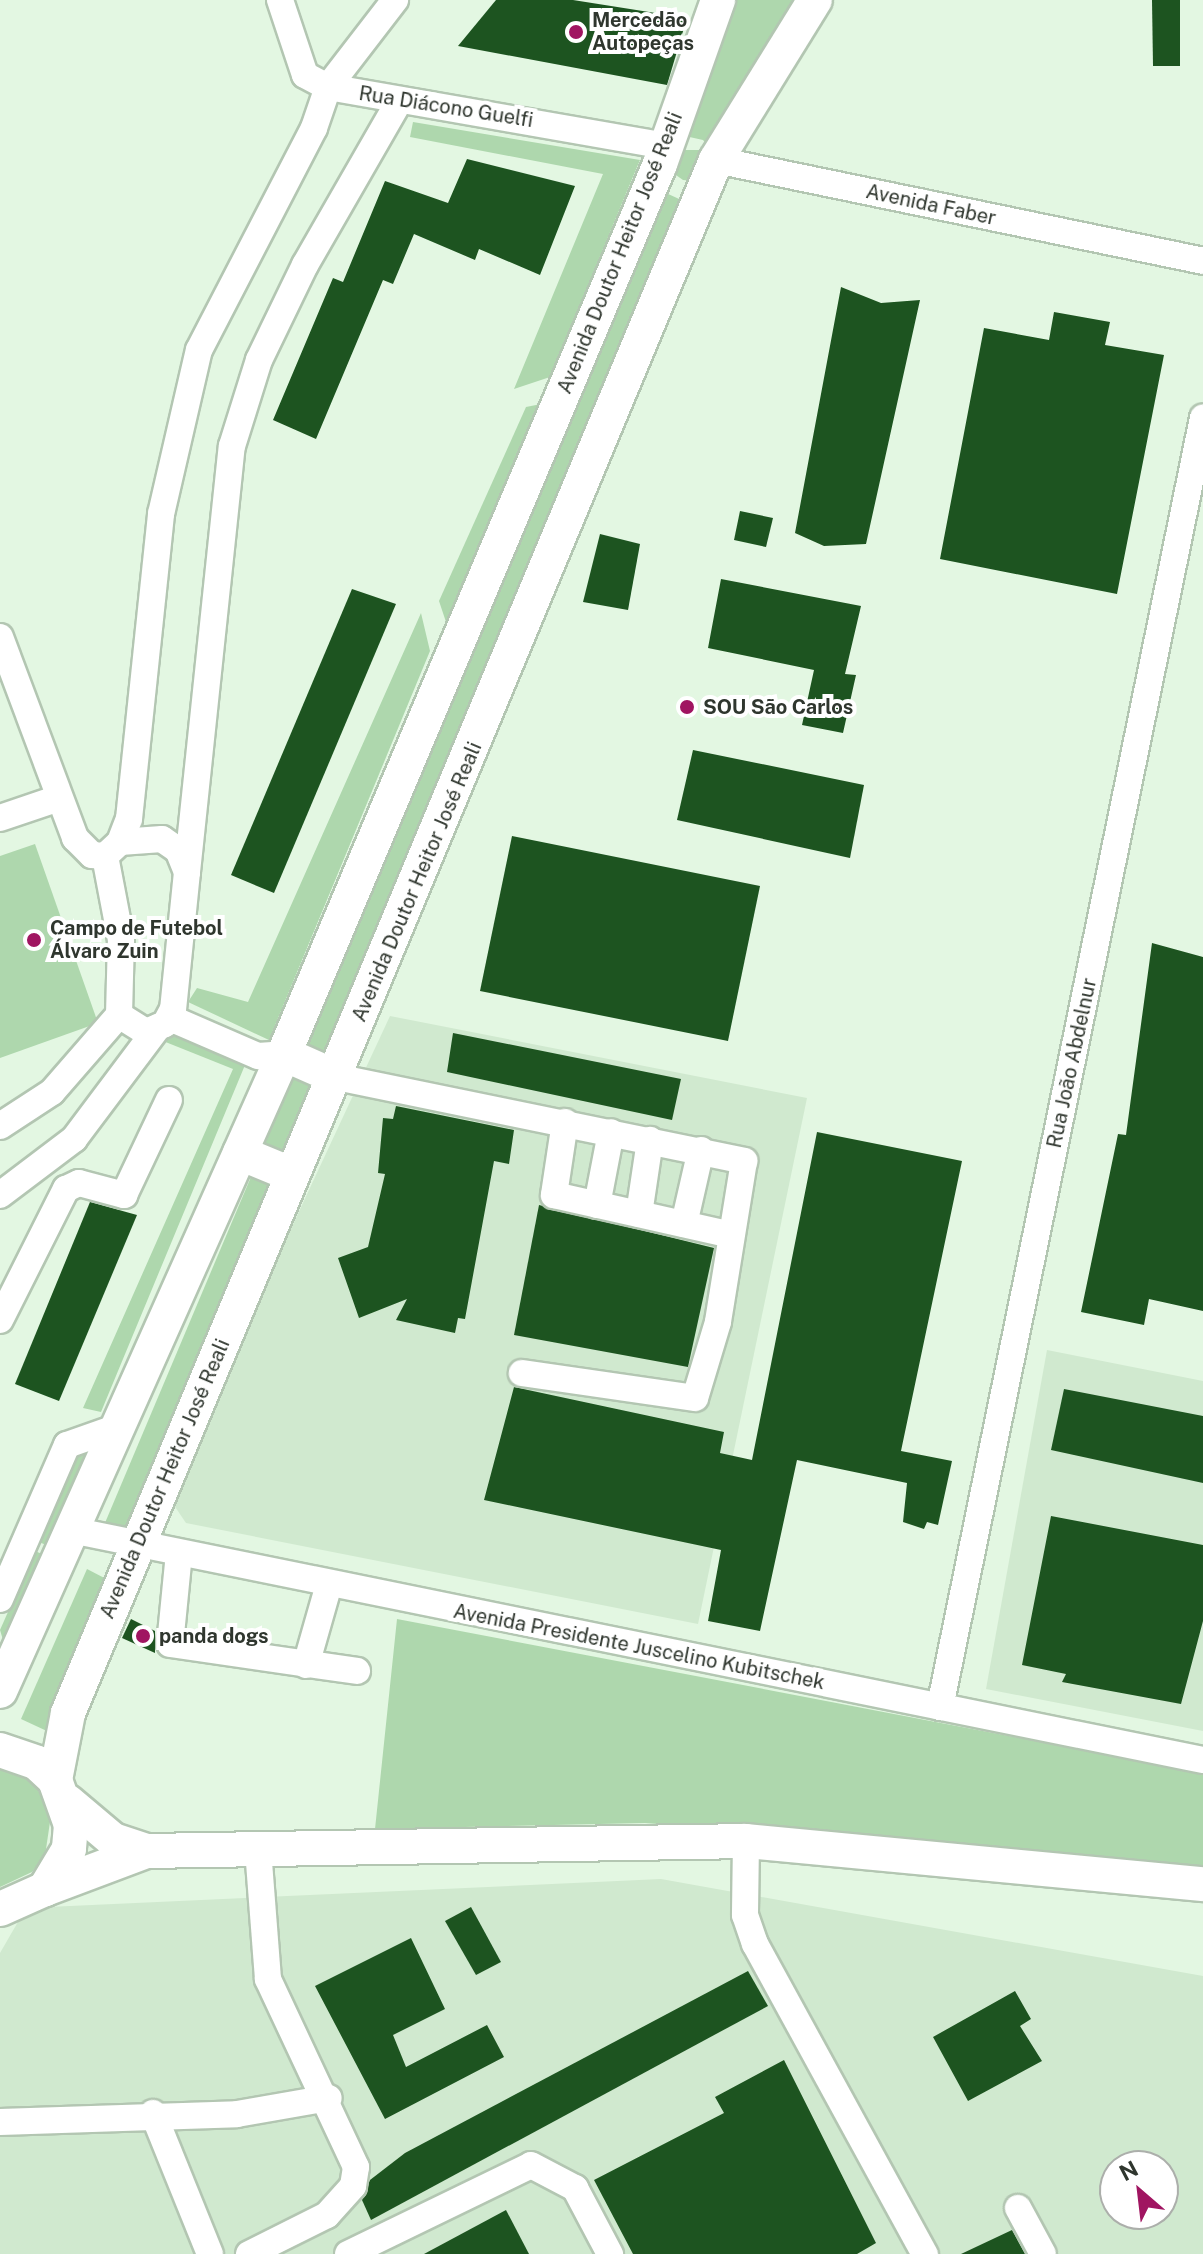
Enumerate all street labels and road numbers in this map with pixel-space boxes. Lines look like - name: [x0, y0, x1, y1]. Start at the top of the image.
- street label: Rua Diácono Guelfi: [357, 81, 535, 133]
- street label: Avenida Doutor Heitor José Reali: [552, 109, 688, 397]
- street label: Avenida Faber: [864, 180, 998, 230]
- street label: Avenida Doutor Heitor José Reali: [347, 739, 487, 1025]
- street label: Rua João Abdelnur: [1042, 976, 1102, 1150]
- street label: Avenida Doutor Heitor José Reali: [95, 1336, 235, 1622]
- street label: Avenida Presidente Juscelino Kubitschek: [451, 1599, 827, 1695]

